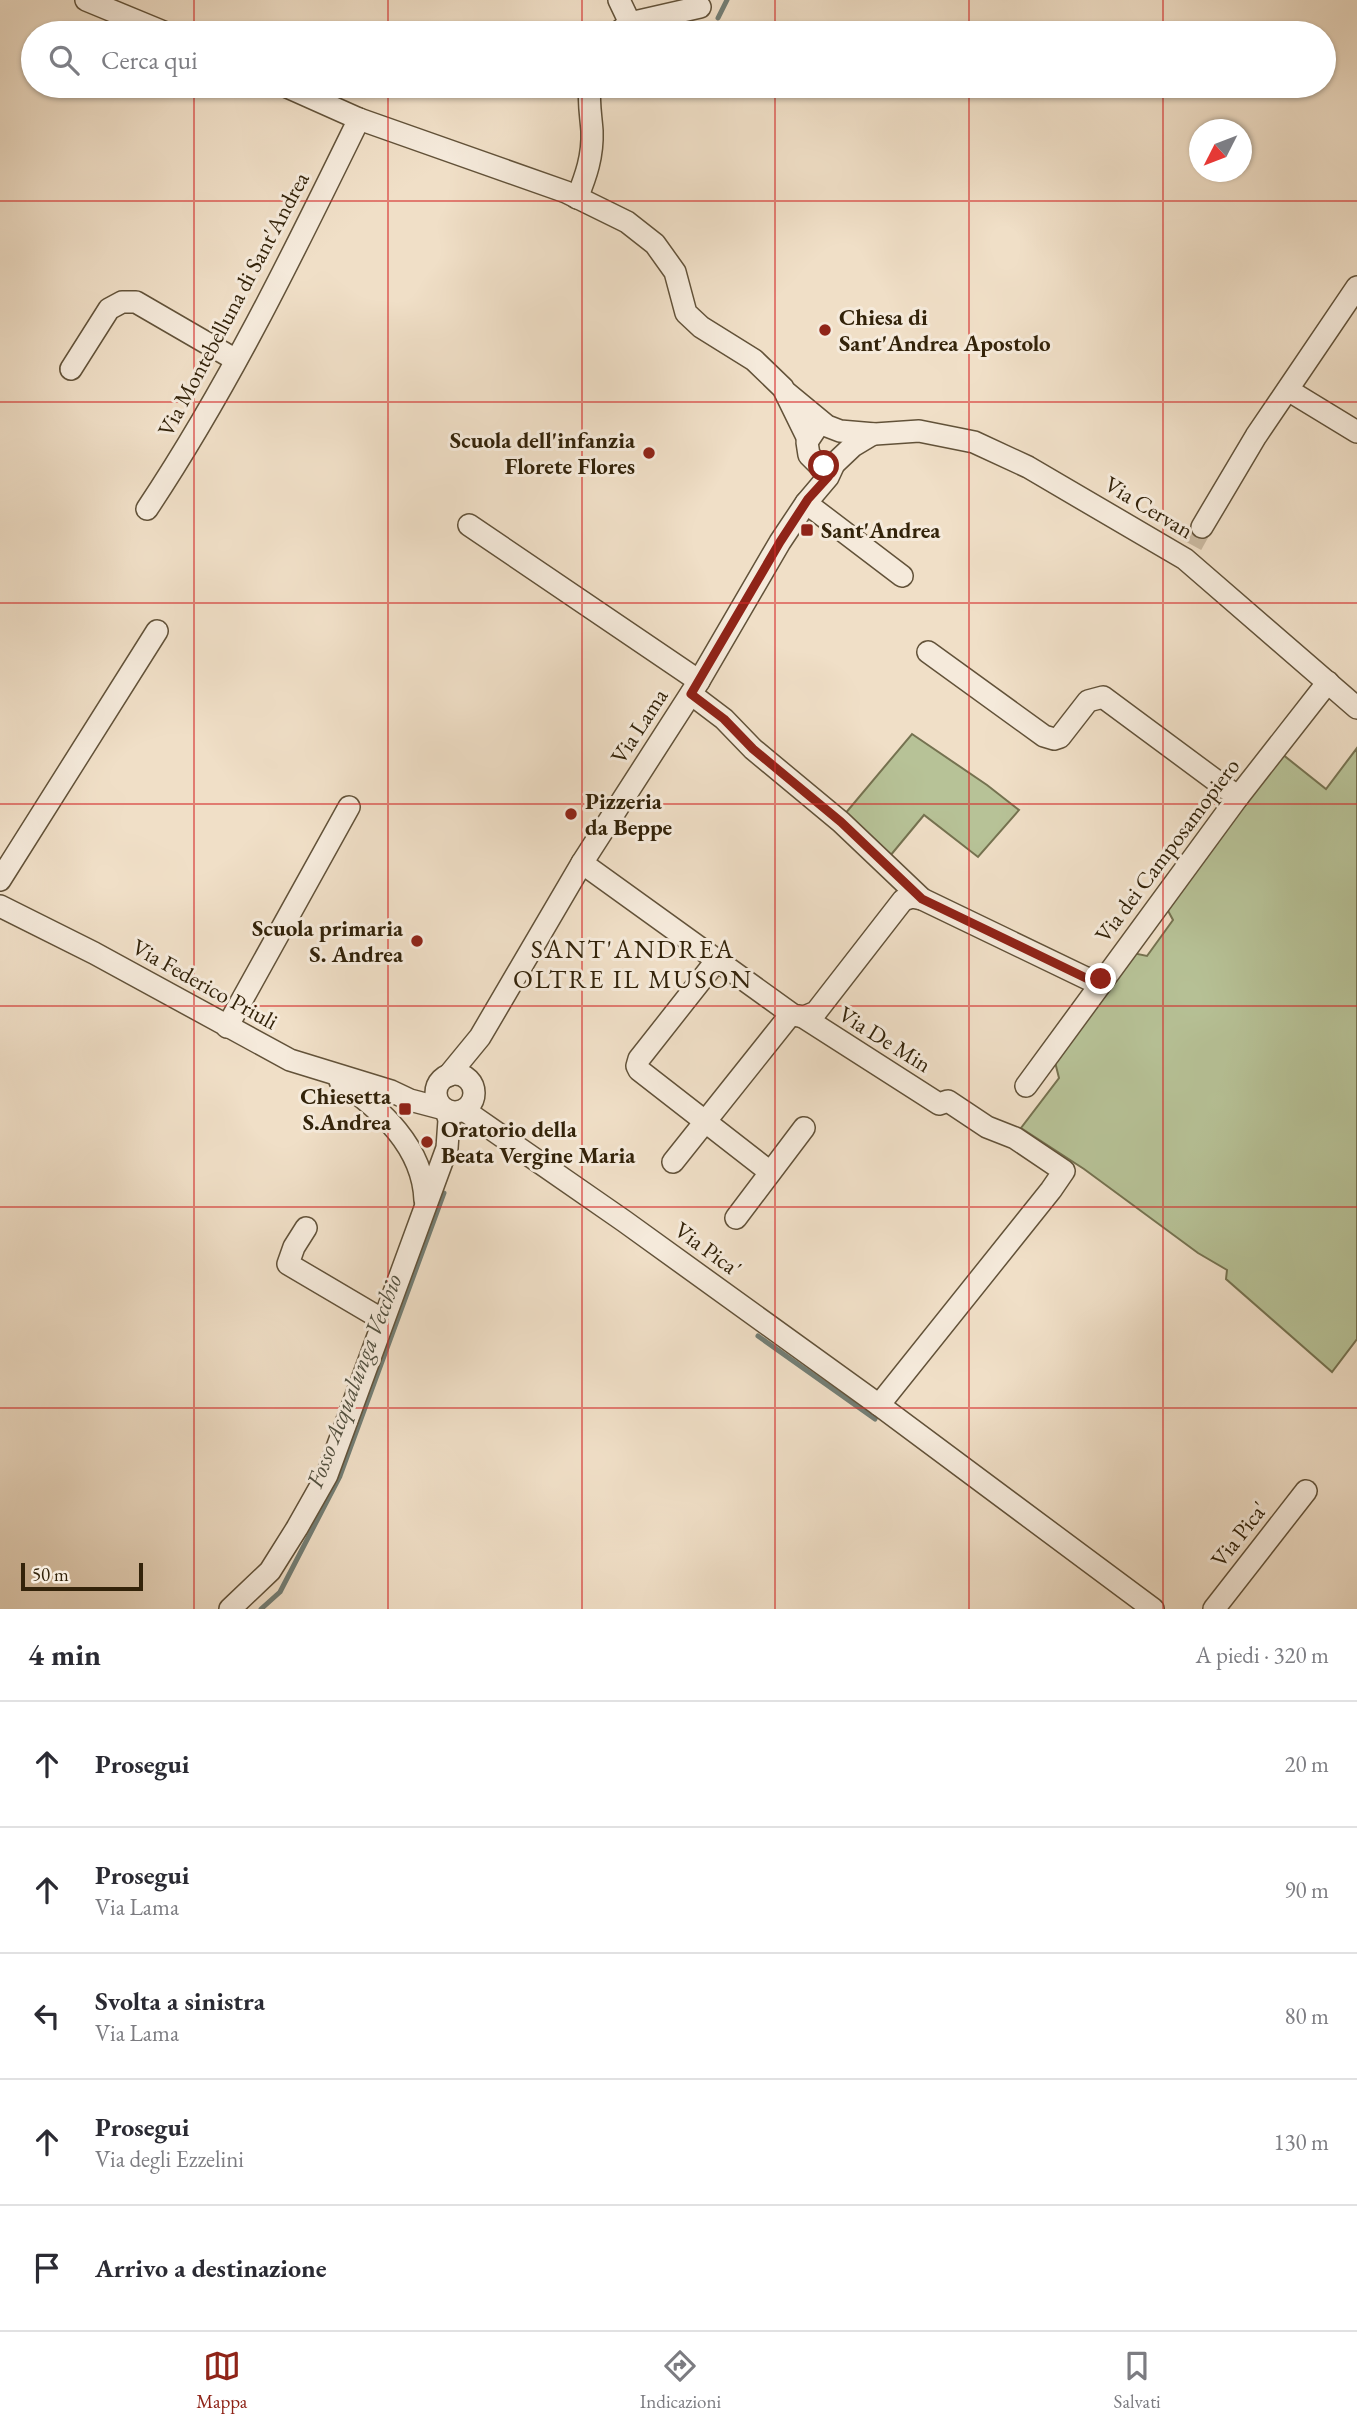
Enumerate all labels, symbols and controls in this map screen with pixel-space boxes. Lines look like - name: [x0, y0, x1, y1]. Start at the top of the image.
- search box: [21, 21, 1336, 98]
- icon: search: [45, 41, 83, 79]
- text: Cerca qui: [101, 43, 198, 77]
- north arrow: [1189, 119, 1252, 182]
- street label: Via Montebelluna di Sant'Andrea: [150, 166, 316, 442]
- place label: Chiesa di Sant'Andrea Apostolo: [839, 302, 1051, 358]
- marker: Chiesa di Sant'Andrea Apostolo: [817, 322, 833, 338]
- place label: Scuola dell'infanzia Florete Flores: [450, 425, 636, 481]
- marker: Scuola dell'infanzia Florete Flores: [641, 445, 657, 461]
- route start: [808, 450, 839, 481]
- street label: Via Cervan: [1099, 469, 1199, 545]
- place label: Sant'Andrea: [821, 515, 941, 545]
- marker: Sant'Andrea: [799, 522, 815, 538]
- street label: Via Lama: [604, 682, 675, 769]
- street label: Via dei Camposamopiero: [1088, 752, 1246, 948]
- place label: Pizzeria da Beppe: [585, 786, 673, 842]
- marker: Pizzeria da Beppe: [563, 806, 579, 822]
- place label: Scuola primaria S. Andrea: [252, 913, 404, 969]
- street label: Via Federico Priuli: [127, 932, 284, 1037]
- district label: SANT'ANDREA OLTRE IL MUSON: [513, 932, 753, 996]
- marker: Scuola primaria S. Andrea: [409, 933, 425, 949]
- route end: [1085, 963, 1116, 994]
- street label: Via De Min: [833, 999, 937, 1079]
- place label: Chiesetta S.Andrea: [300, 1081, 392, 1137]
- marker: Chiesetta S.Andrea: [397, 1101, 413, 1117]
- place label: Oratorio della Beata Vergine Maria: [441, 1114, 636, 1170]
- marker: Oratorio della Beata Vergine Maria: [419, 1134, 435, 1150]
- street label: Via Pica': [669, 1215, 747, 1283]
- water label: Fosso Acqualunga Vecchio: [298, 1270, 410, 1493]
- street label: Via Pica': [1204, 1495, 1274, 1573]
- scale bar: [21, 1560, 144, 1592]
- text: 50 m: [32, 1562, 69, 1587]
- text: 4 min: [28, 1635, 101, 1674]
- text: A piedi · 320 m: [1195, 1640, 1329, 1670]
- icon: ahead: [28, 1745, 66, 1783]
- text: Prosegui: [95, 1747, 190, 1781]
- text: 20 m: [1284, 1749, 1329, 1779]
- text: Prosegui: [95, 1858, 190, 1892]
- icon: ahead: [28, 1871, 66, 1909]
- text: 90 m: [1284, 1875, 1329, 1905]
- text: Via Lama: [95, 1892, 179, 1922]
- text: Svolta a sinistra: [95, 1984, 265, 2018]
- icon: left: [28, 1997, 66, 2035]
- text: 80 m: [1284, 2001, 1329, 2031]
- text: Via Lama: [95, 2018, 179, 2048]
- text: Prosegui: [95, 2110, 190, 2144]
- icon: ahead: [28, 2123, 66, 2161]
- text: 130 m: [1273, 2127, 1329, 2157]
- text: Via degli Ezzelini: [95, 2144, 244, 2174]
- icon: arrive: [28, 2249, 66, 2287]
- text: Arrivo a destinazione: [95, 2251, 327, 2285]
- tab: Mappa: [196, 2347, 247, 2414]
- tab: Indicazioni: [640, 2347, 721, 2414]
- tab: Salvati: [1114, 2347, 1161, 2414]

